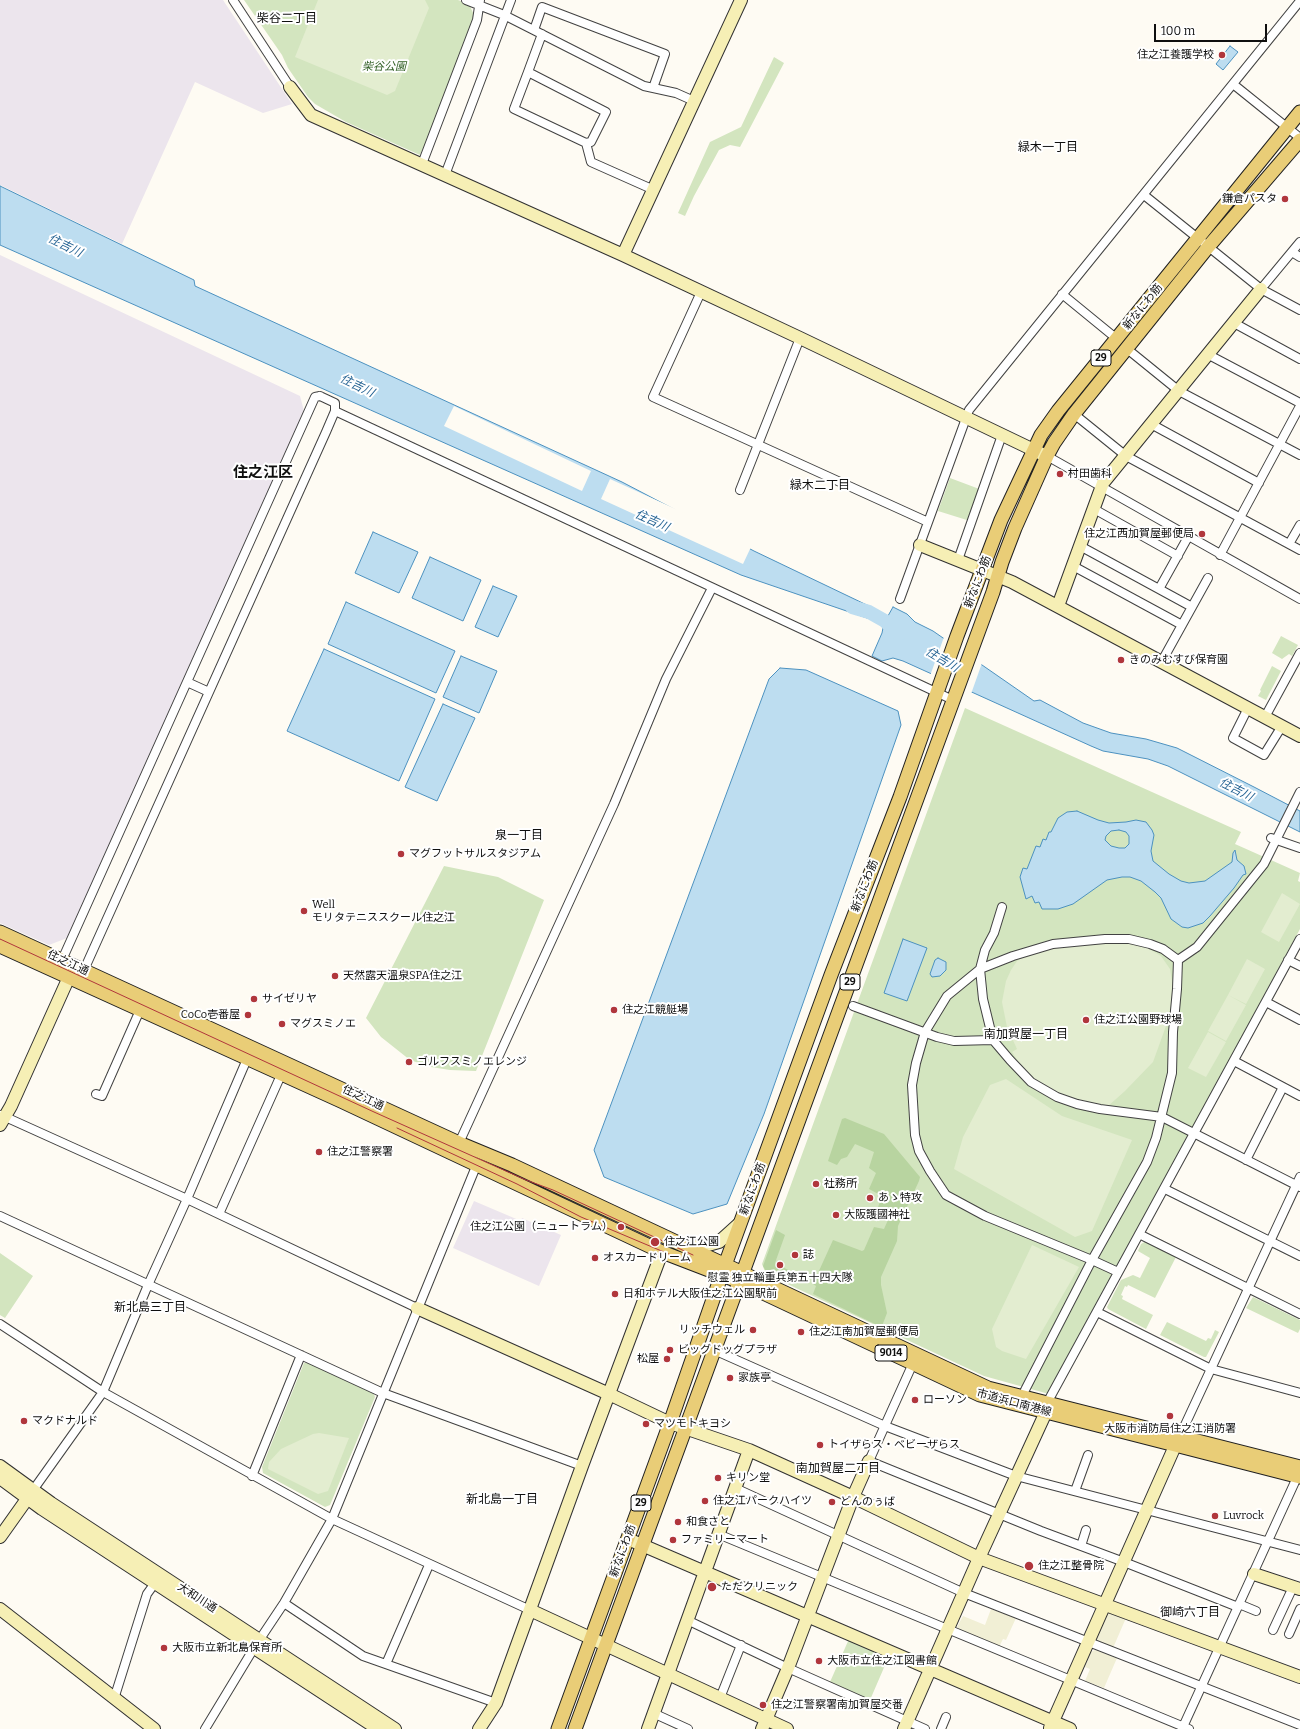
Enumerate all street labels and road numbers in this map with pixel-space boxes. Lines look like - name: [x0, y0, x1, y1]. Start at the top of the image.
- street label: 新なにわ筋: [1121, 281, 1165, 333]
- road number: 29: [1091, 350, 1111, 366]
- street label: 新なにわ筋: [962, 554, 994, 610]
- street label: 新なにわ筋: [849, 858, 881, 914]
- street label: 住之江通: [45, 948, 91, 978]
- road number: 29: [840, 974, 860, 990]
- street label: 住之江通: [340, 1083, 386, 1113]
- street label: 新なにわ筋: [737, 1161, 769, 1217]
- road number: 9014: [875, 1345, 907, 1361]
- street label: 市道浜口南港線: [975, 1387, 1053, 1419]
- road number: 29: [631, 1495, 651, 1511]
- street label: 新なにわ筋: [607, 1523, 639, 1579]
- street label: 大和川通: [175, 1580, 219, 1616]

